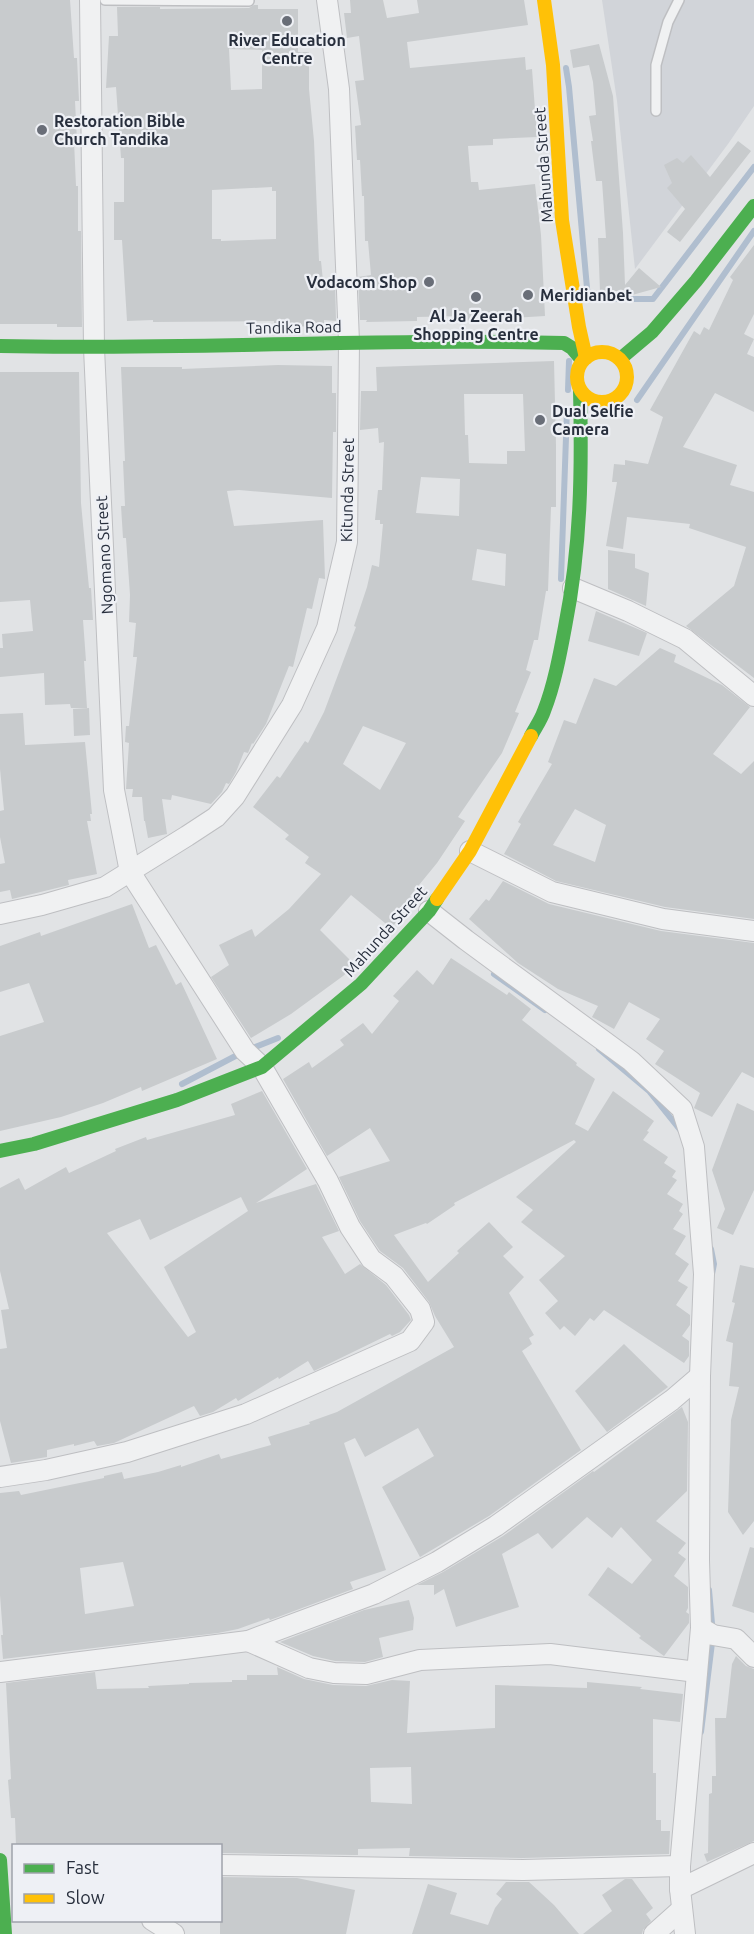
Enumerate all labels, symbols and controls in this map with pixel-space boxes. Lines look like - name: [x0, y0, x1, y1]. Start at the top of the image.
- marker: River Education Centre: [280, 14, 294, 28]
- place label: River Education Centre: [228, 31, 346, 67]
- street label: Mahunda Street: [530, 106, 556, 223]
- place label: Restoration Bible Church Tandika: [54, 112, 185, 148]
- marker: Restoration Bible Church Tandika: [35, 123, 49, 137]
- place label: Vodacom Shop: [306, 273, 417, 291]
- marker: Vodacom Shop: [422, 275, 436, 289]
- place label: Meridianbet: [540, 286, 632, 304]
- marker: Meridianbet: [521, 288, 535, 302]
- marker: Al Ja Zeerah Shopping Centre: [469, 290, 483, 304]
- place label: Al Ja Zeerah Shopping Centre: [413, 307, 539, 343]
- street label: Tandika Road: [246, 317, 342, 337]
- place label: Dual Selfie Camera: [552, 402, 634, 438]
- marker: Dual Selfie Camera: [533, 413, 547, 427]
- street label: Kitunda Street: [337, 437, 357, 542]
- street label: Ngomano Street: [92, 494, 116, 615]
- street label: Mahunda Street: [340, 882, 431, 980]
- legend: [12, 1844, 222, 1922]
- text: Fast: [66, 1857, 99, 1877]
- text: Slow: [66, 1887, 105, 1907]

